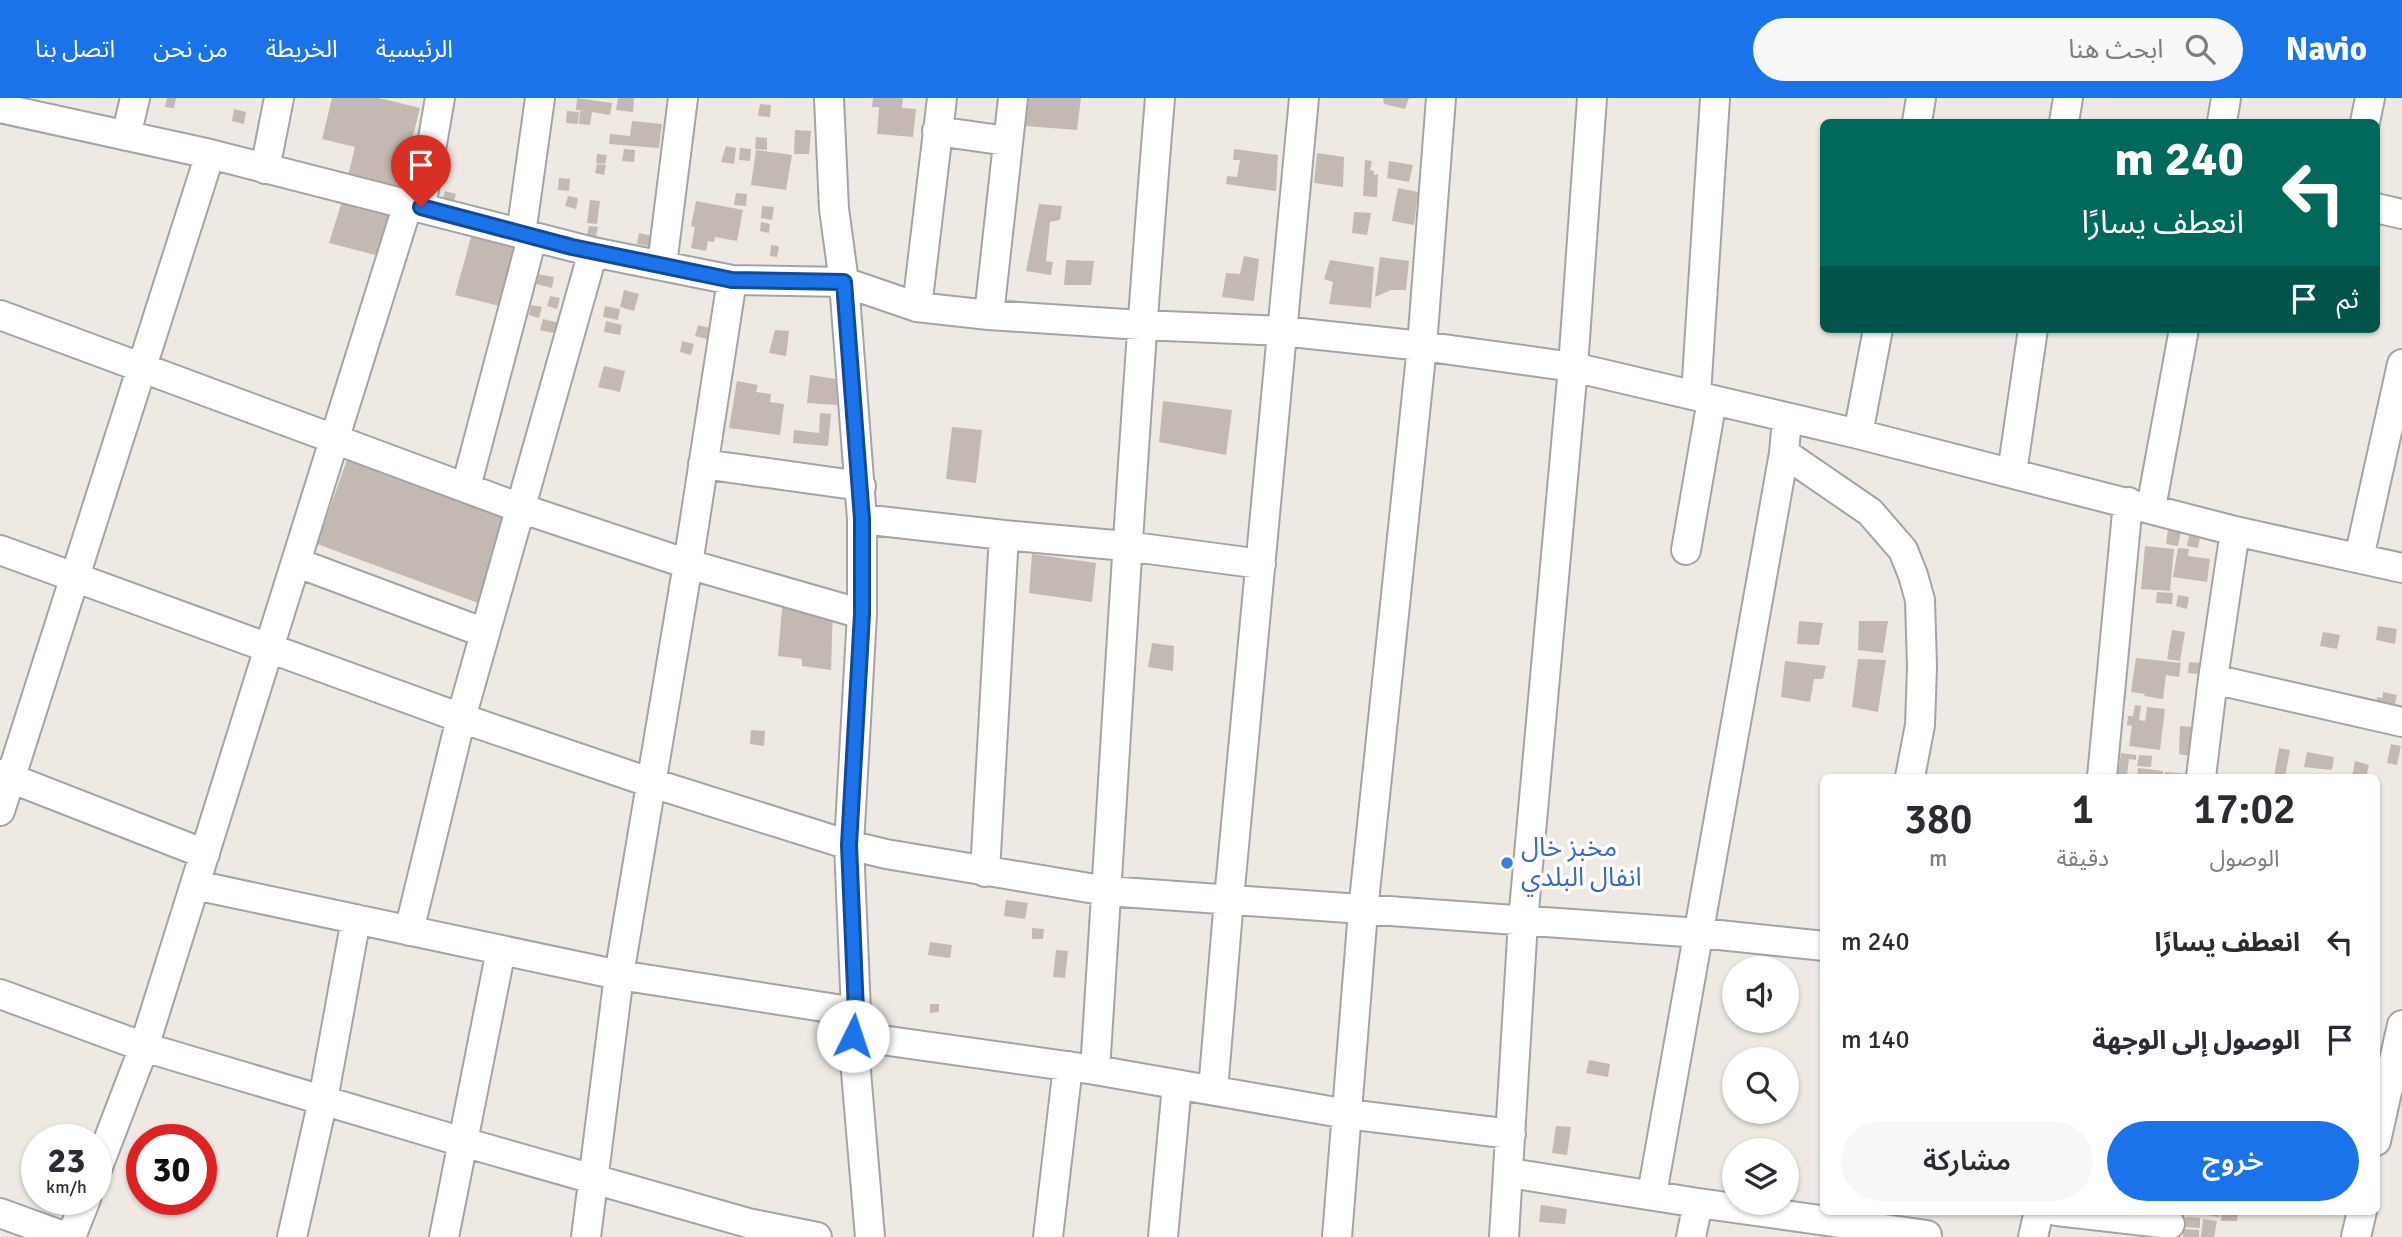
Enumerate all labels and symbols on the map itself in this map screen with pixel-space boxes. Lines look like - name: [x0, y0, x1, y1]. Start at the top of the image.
- pin: [391, 135, 451, 207]
- place label: مخبز خال انفال البلدي: [1521, 832, 1642, 897]
- marker: مخبز خال انفال البلدي: [1499, 855, 1515, 871]
- position arrow: [816, 999, 890, 1073]
- speed limit sign: 30: [126, 1124, 217, 1215]

